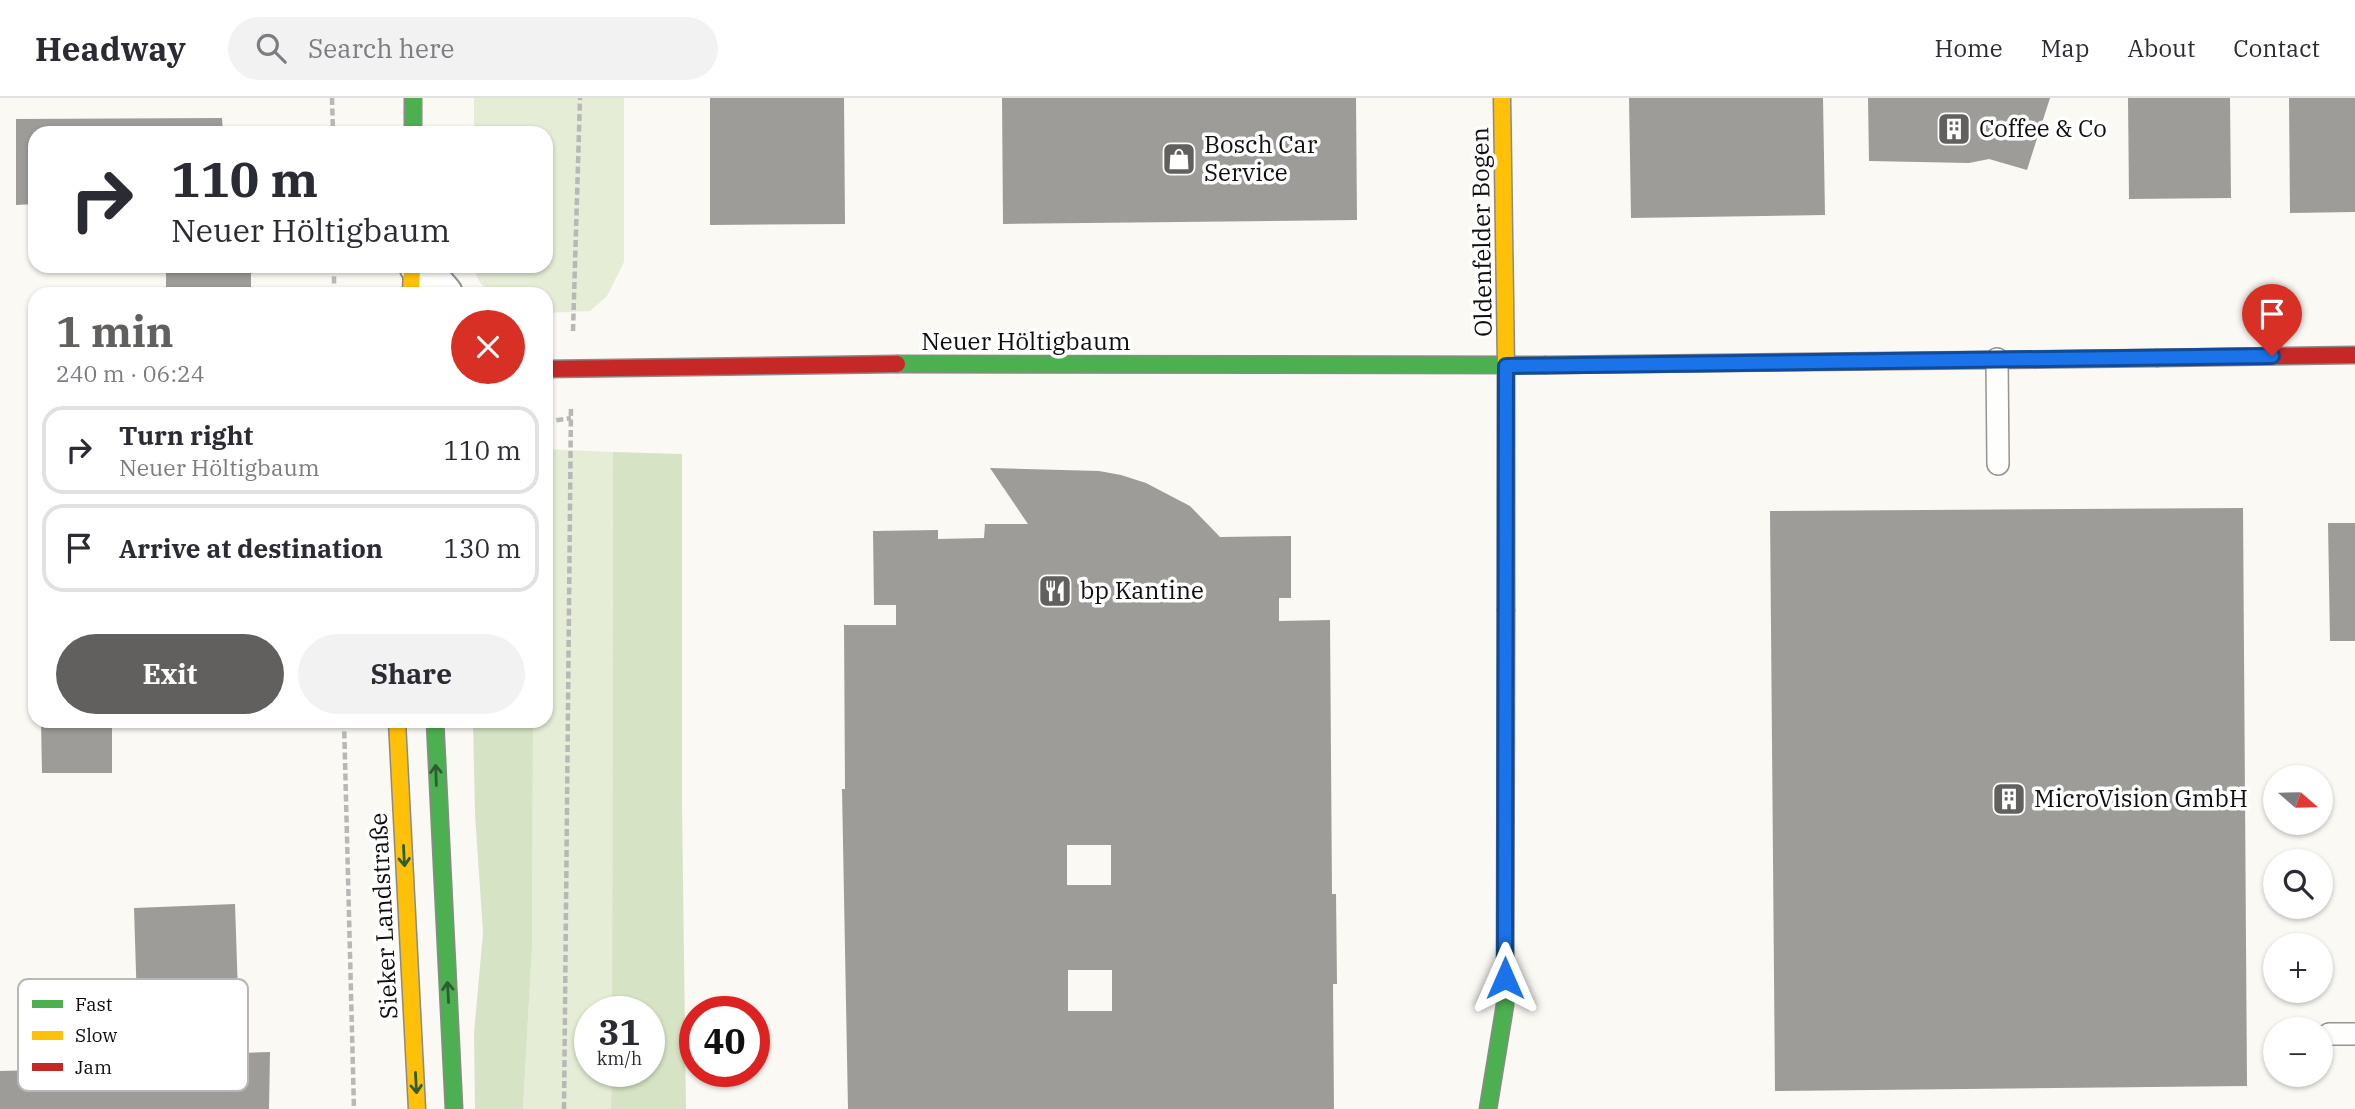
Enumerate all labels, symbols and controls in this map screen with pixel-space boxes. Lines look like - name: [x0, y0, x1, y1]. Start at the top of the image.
- search box: [228, 17, 718, 80]
- text: Headway: [35, 27, 186, 70]
- icon: search: [252, 29, 290, 67]
- text: Search here: [308, 31, 454, 65]
- text: Home: [1935, 32, 2003, 64]
- text: Map: [2041, 32, 2089, 64]
- text: About: [2127, 32, 2195, 64]
- text: Contact: [2233, 32, 2320, 64]
- building icon: Coffee & Co: [1935, 110, 1973, 148]
- place label: Coffee & Co: [1979, 112, 2107, 144]
- street label: Oldenfelder Bogen: [1463, 127, 1499, 337]
- place label: Bosch Car Service: [1204, 128, 1318, 188]
- shop icon: Bosch Car Service: [1160, 140, 1198, 178]
- text: 110 m: [171, 147, 318, 210]
- icon: right: [56, 154, 147, 245]
- text: Neuer Höltigbaum: [171, 209, 450, 251]
- pin: [2242, 284, 2302, 356]
- icon: arrive: [2253, 295, 2291, 333]
- text: 1 min: [56, 304, 174, 359]
- button: close: [451, 310, 525, 384]
- street label: Neuer Höltigbaum: [921, 325, 1131, 357]
- text: 240 m · 06:24: [56, 358, 205, 388]
- text: Turn right: [119, 418, 253, 452]
- icon: right: [60, 431, 98, 469]
- text: 110 m: [443, 433, 521, 467]
- text: Neuer Höltigbaum: [119, 452, 320, 482]
- icon: arrive: [60, 529, 98, 567]
- text: Arrive at destination: [119, 531, 383, 565]
- text: 130 m: [443, 531, 521, 565]
- restaurant icon: bp Kantine: [1036, 572, 1074, 610]
- place label: bp Kantine: [1080, 574, 1204, 606]
- button: Exit: [56, 634, 284, 714]
- button: Share: [298, 634, 525, 714]
- one-way arrow: [430, 764, 443, 787]
- north arrow: [2263, 765, 2333, 835]
- map controls: [2263, 765, 2333, 1087]
- building icon: MicroVision GmbH: [1990, 780, 2028, 818]
- place label: MicroVision GmbH: [2034, 782, 2248, 814]
- street label: Sieker Landstraße: [362, 812, 404, 1020]
- one-way arrow: [398, 845, 411, 867]
- button: search: [2263, 849, 2333, 919]
- button: +: [2263, 933, 2333, 1003]
- position arrow: [1468, 941, 1542, 1015]
- legend: [18, 979, 248, 1091]
- one-way arrow: [441, 981, 454, 1004]
- text: Fast: [75, 992, 113, 1016]
- speed limit sign: 40: [679, 996, 770, 1087]
- text: 31: [598, 1009, 641, 1055]
- button: −: [2263, 1017, 2333, 1087]
- text: Slow: [75, 1023, 117, 1047]
- text: km/h: [597, 1047, 642, 1070]
- text: Jam: [75, 1055, 112, 1079]
- one-way arrow: [409, 1072, 422, 1095]

